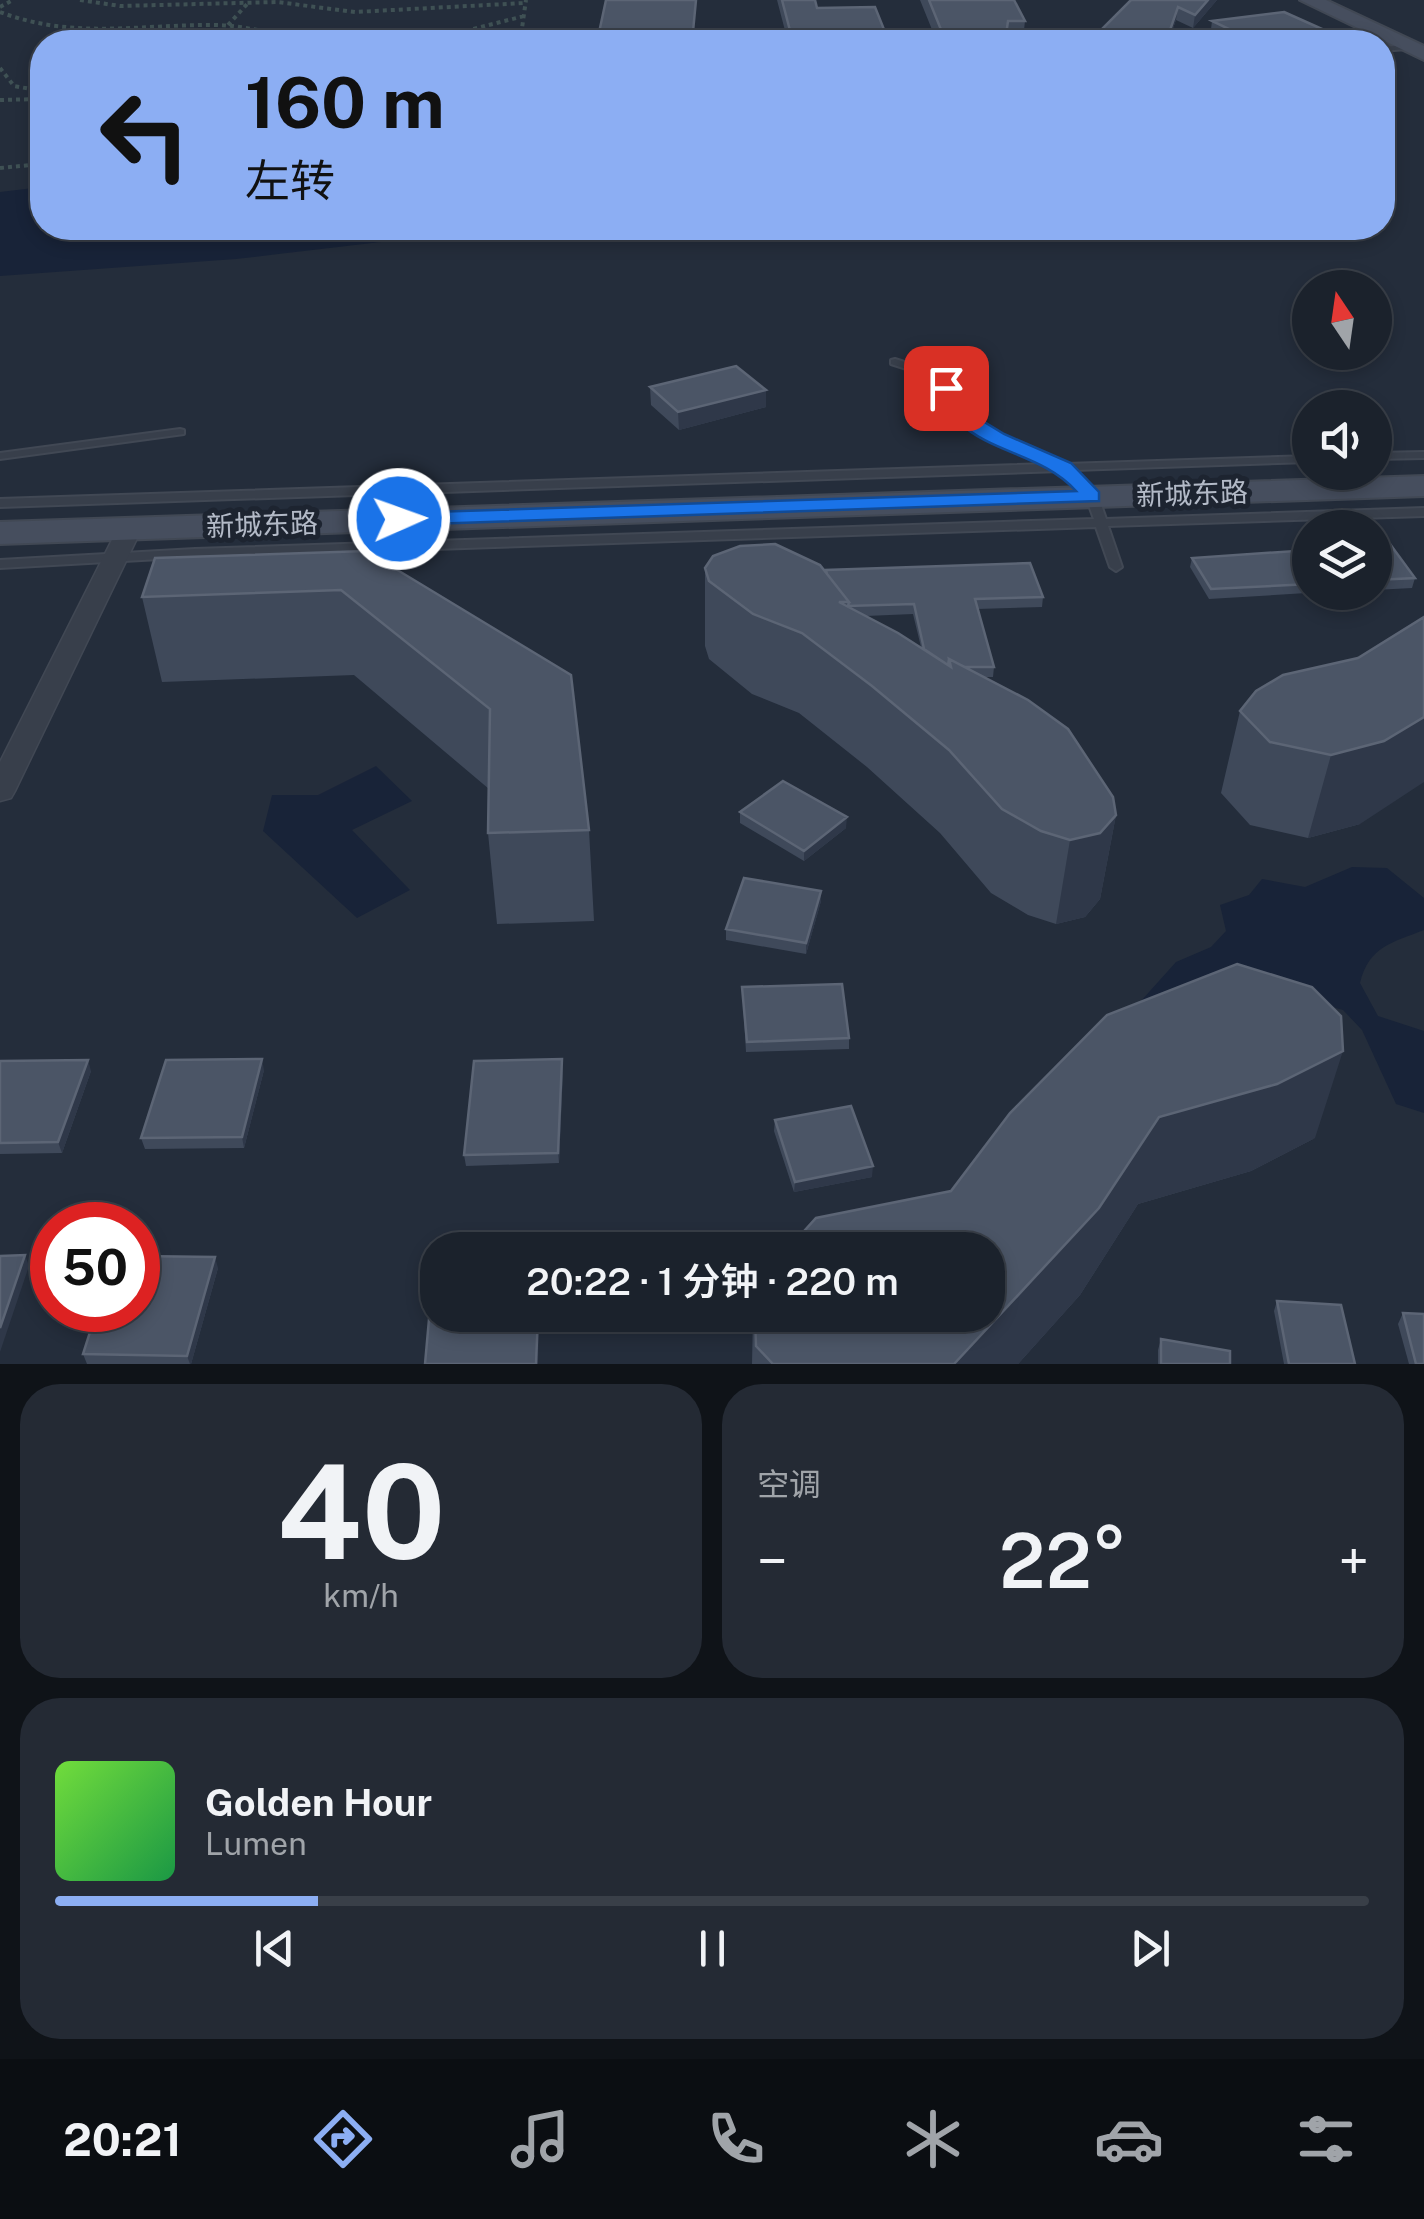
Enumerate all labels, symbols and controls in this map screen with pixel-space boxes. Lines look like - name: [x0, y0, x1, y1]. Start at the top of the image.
- text: 160 m: [245, 61, 445, 144]
- icon: left: [80, 70, 210, 200]
- text: 左转: [245, 154, 335, 207]
- north arrow: [1292, 270, 1392, 370]
- map controls: [1292, 270, 1392, 610]
- pin: [904, 346, 989, 431]
- icon: arrive: [919, 361, 974, 416]
- button: sound: [1292, 390, 1392, 490]
- position arrow: [347, 467, 451, 571]
- street label: 新城东路: [1135, 475, 1249, 511]
- street label: 新城东路: [205, 506, 319, 542]
- button: layers: [1292, 510, 1392, 610]
- speed limit sign: 50: [30, 1202, 160, 1332]
- text: 20:22 · 1 分钟 · 220 m: [526, 1259, 899, 1304]
- text: 40: [276, 1436, 446, 1588]
- text: 空调: [757, 1466, 821, 1503]
- text: 22°: [999, 1517, 1127, 1605]
- text: −: [757, 1529, 788, 1593]
- text: +: [1339, 1529, 1369, 1593]
- text: km/h: [323, 1577, 399, 1614]
- text: Golden Hour: [205, 1780, 432, 1825]
- text: Lumen: [205, 1825, 307, 1862]
- icon: previous: [247, 1921, 302, 1976]
- icon: pause: [685, 1921, 740, 1976]
- icon: next: [1123, 1921, 1178, 1976]
- icon: directions: [308, 2104, 378, 2174]
- icon: music: [505, 2104, 575, 2174]
- icon: phone: [701, 2104, 771, 2174]
- icon: climate: [898, 2104, 968, 2174]
- icon: car: [1094, 2104, 1164, 2174]
- icon: filters: [1291, 2104, 1361, 2174]
- text: 20:21: [63, 2113, 182, 2166]

